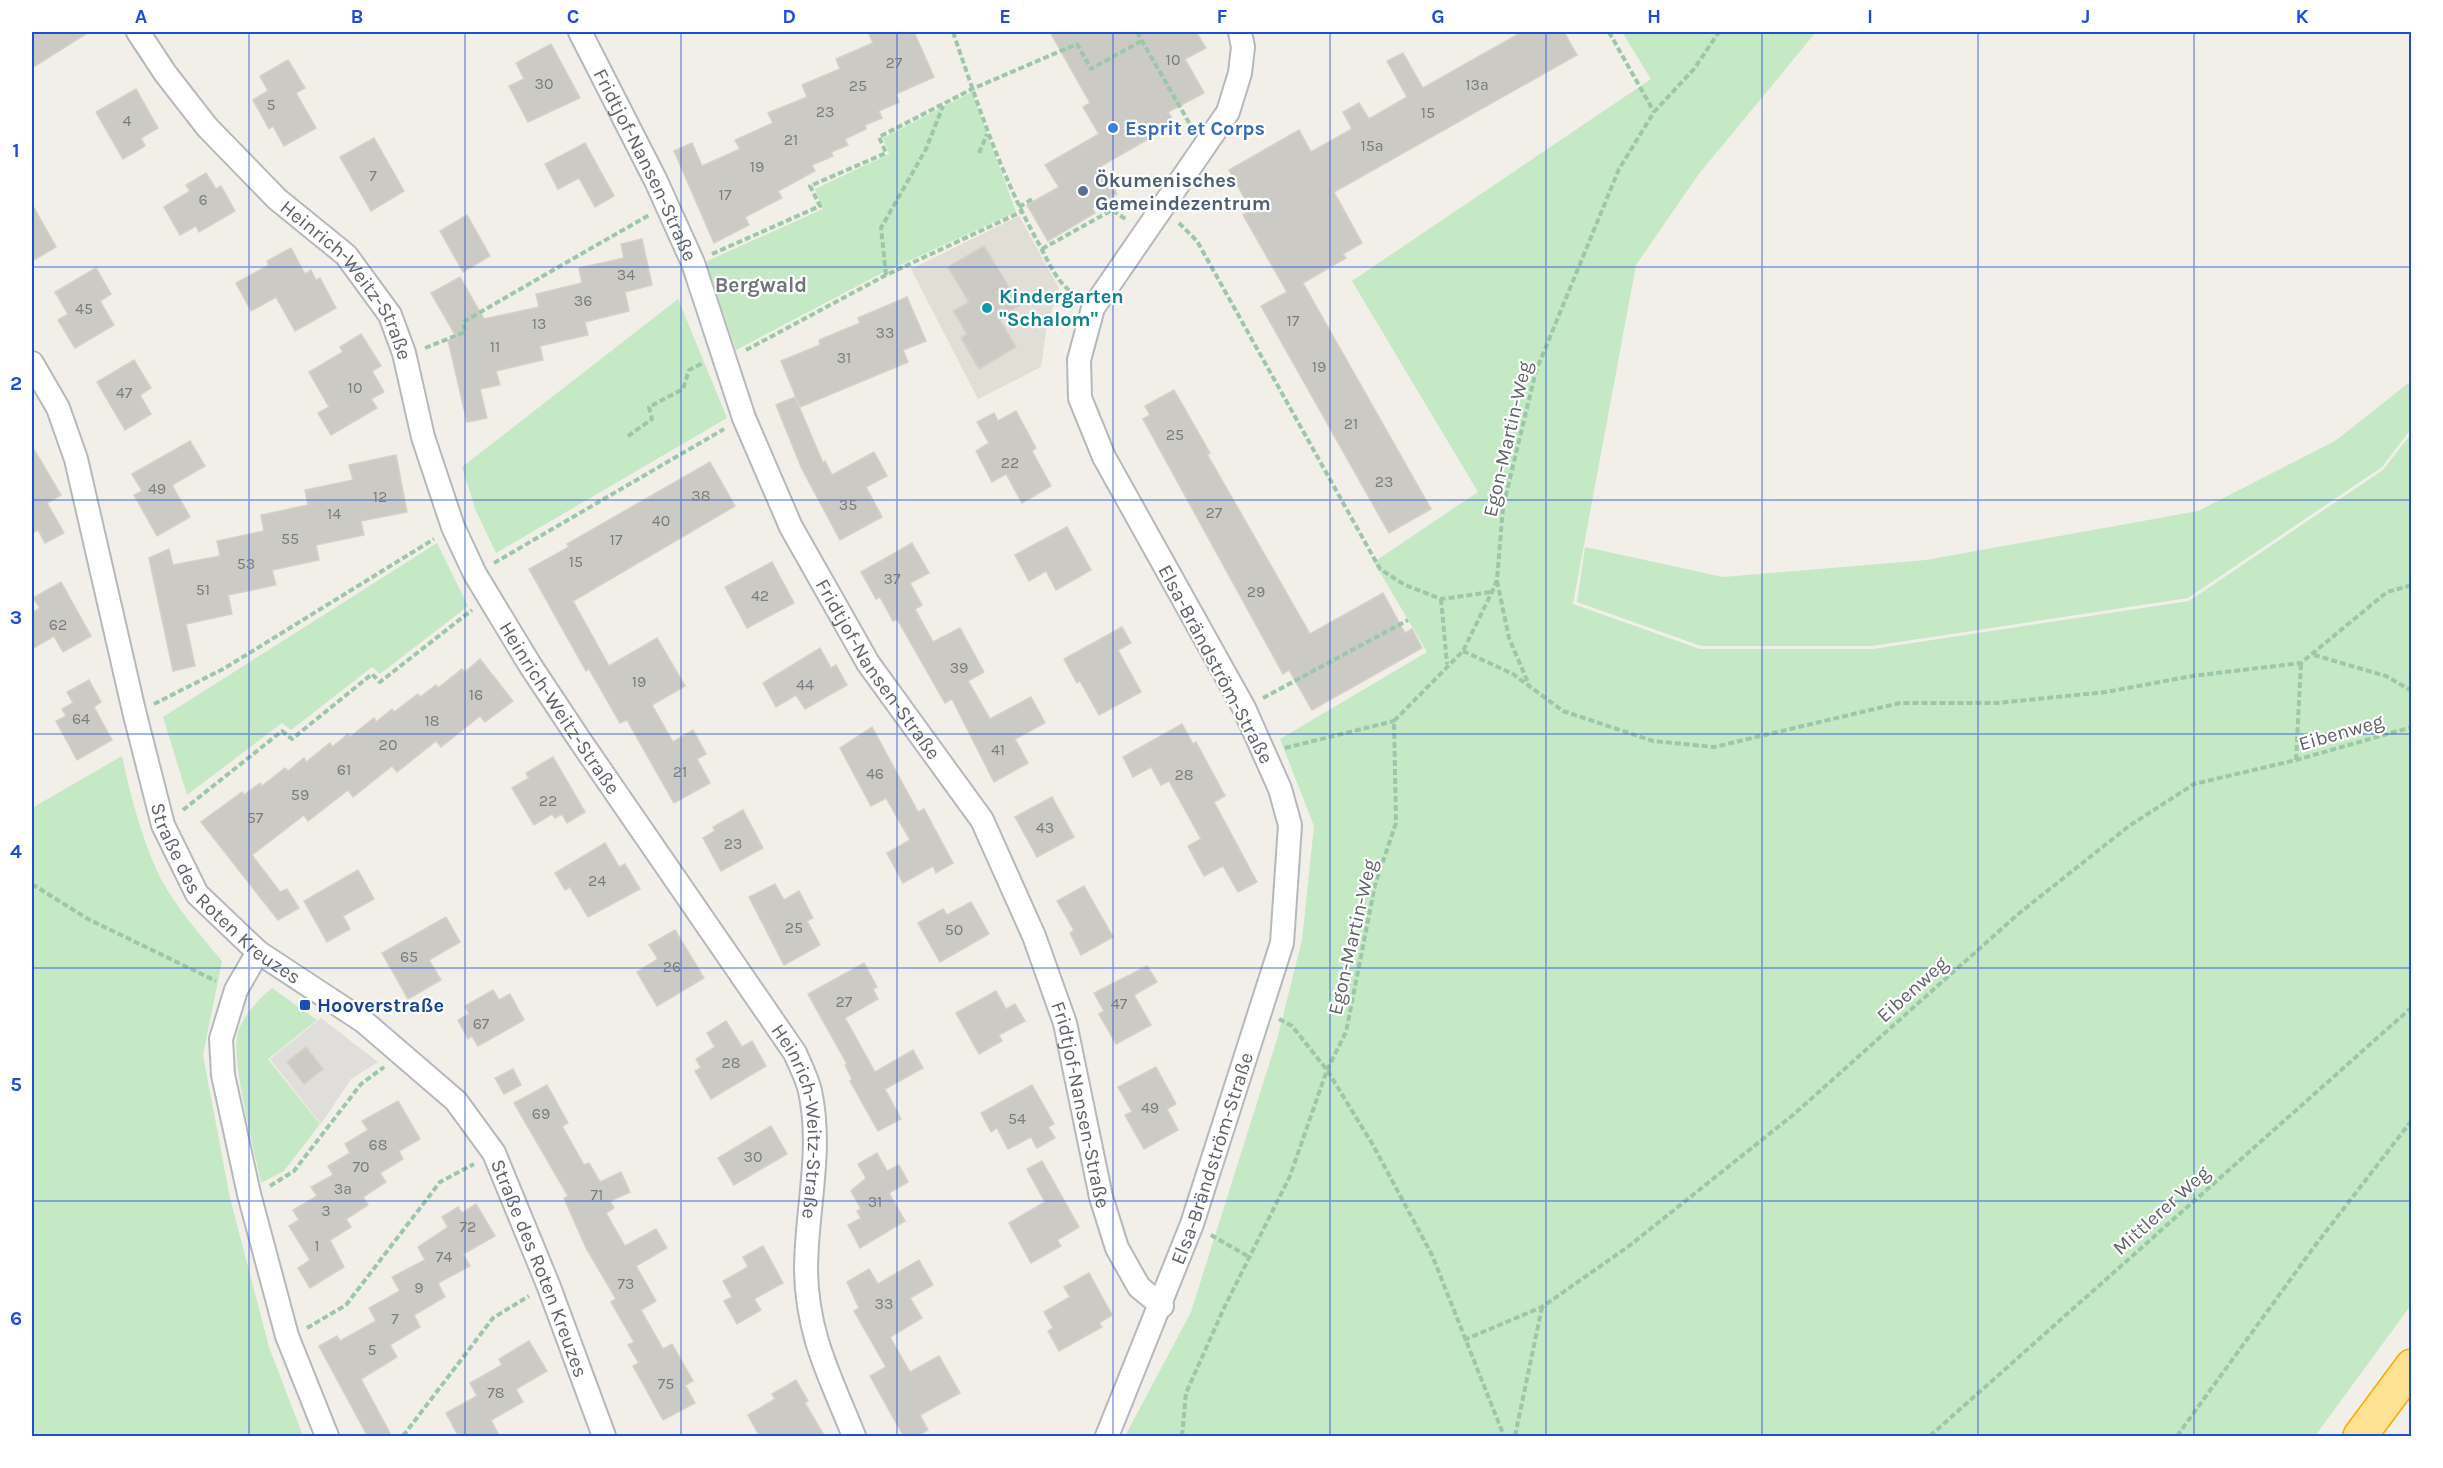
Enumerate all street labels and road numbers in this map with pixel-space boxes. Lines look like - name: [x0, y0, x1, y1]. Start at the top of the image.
- street label: Fridtjof-Nansen-Straße: [589, 65, 702, 265]
- street label: Heinrich-Weitz-Straße: [276, 195, 416, 362]
- street label: Egon-Martin-Weg: [1478, 359, 1537, 519]
- street label: Elsa-Brändström-Straße: [1153, 561, 1278, 768]
- street label: Fridtjof-Nansen-Straße: [811, 575, 945, 764]
- street label: Heinrich-Weitz-Straße: [494, 617, 625, 799]
- street label: Eibenweg: [2296, 709, 2386, 756]
- street label: Straße des Roten Kreuzes: [146, 800, 305, 989]
- street label: Egon-Martin-Weg: [1323, 857, 1382, 1017]
- street label: Eibenweg: [1872, 952, 1953, 1027]
- street label: Fridtjof-Nansen-Straße: [1046, 998, 1115, 1211]
- street label: Heinrich-Weitz-Straße: [766, 1020, 826, 1220]
- street label: Elsa-Brändström-Straße: [1166, 1049, 1258, 1268]
- street label: Straße des Roten Kreuzes: [486, 1156, 592, 1381]
- street label: Mittlerer Weg: [2108, 1161, 2214, 1260]

